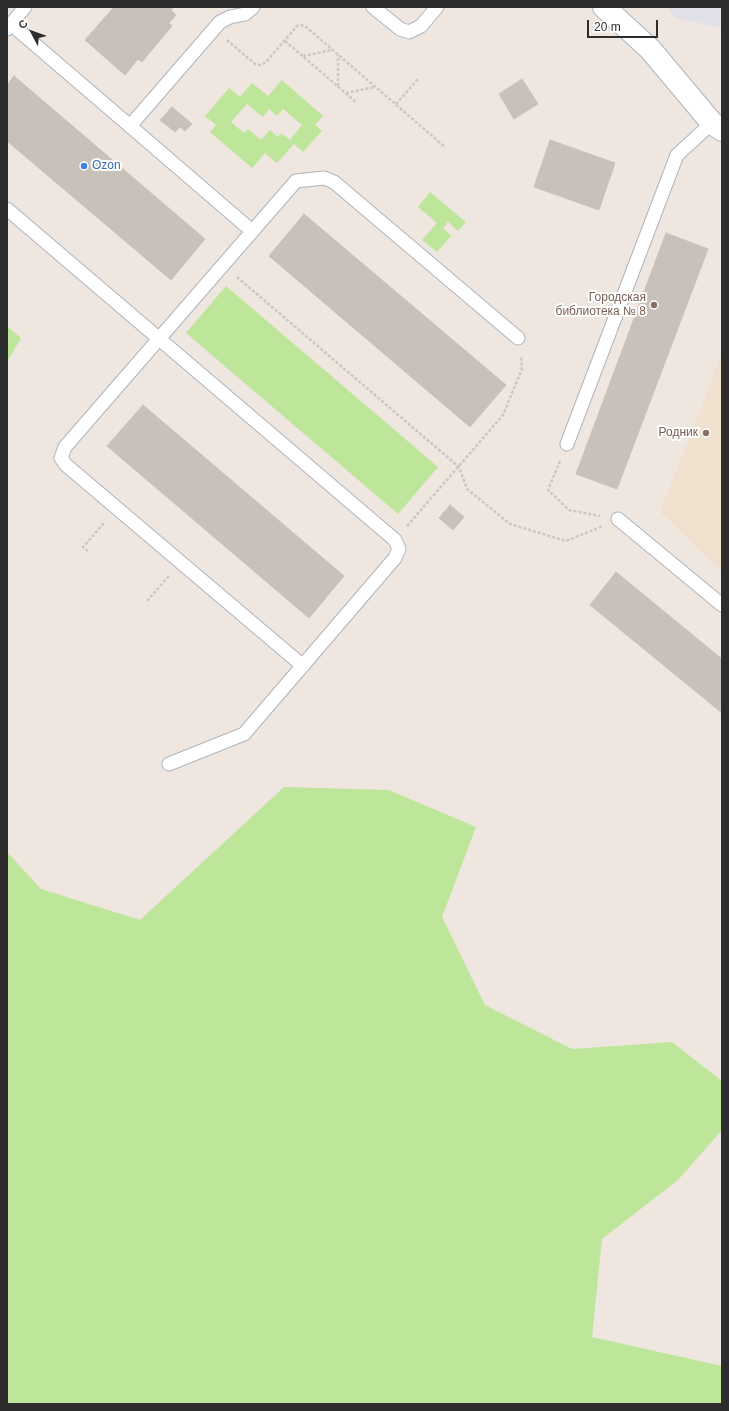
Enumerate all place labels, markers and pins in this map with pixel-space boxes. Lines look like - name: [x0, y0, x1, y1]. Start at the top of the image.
- place label: Ozon: [92, 159, 121, 173]
- marker: Ozon: [79, 161, 89, 171]
- place label: Городская библиотека № 8: [556, 291, 646, 319]
- marker: Городская библиотека № 8: [649, 300, 659, 310]
- place label: Родник: [659, 426, 698, 440]
- marker: Родник: [701, 428, 711, 438]

